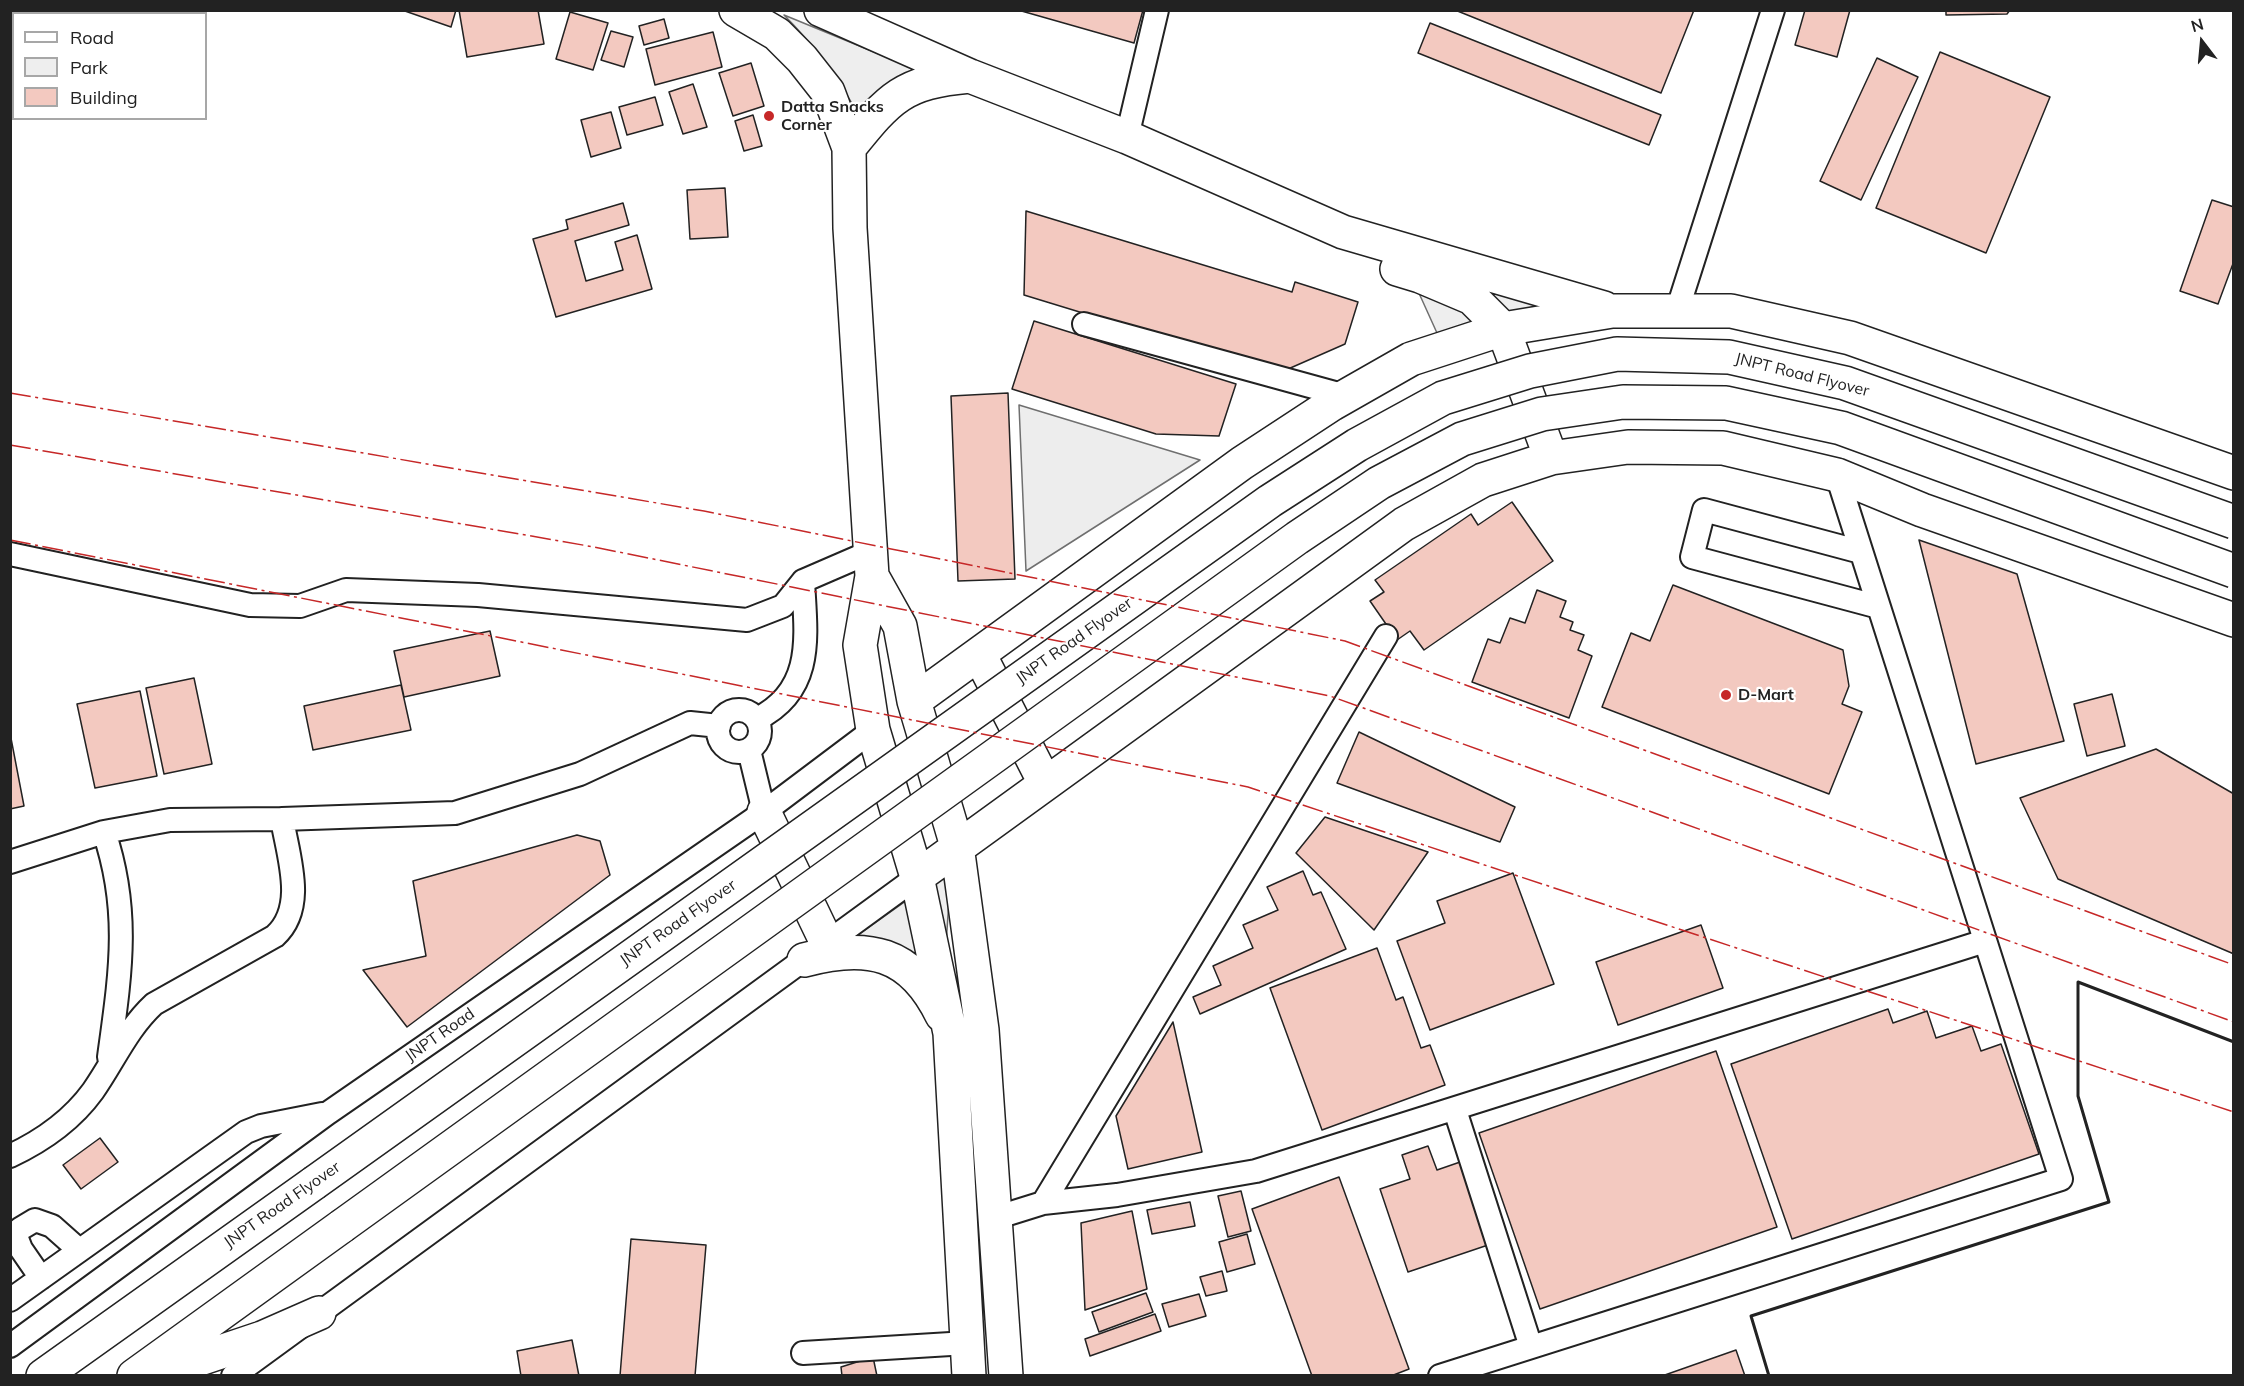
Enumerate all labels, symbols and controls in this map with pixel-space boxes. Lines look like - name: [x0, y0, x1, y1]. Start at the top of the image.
- legend: [12, 12, 207, 120]
- north arrow: [2172, 12, 2232, 72]
- text: N: [2188, 13, 2206, 36]
- text: Road: [70, 26, 114, 49]
- text: Park: [70, 56, 108, 79]
- text: Building: [70, 86, 138, 109]
- place label: Datta Snacks Corner: [781, 97, 884, 135]
- marker: Datta Snacks Corner: [762, 109, 776, 123]
- street label: JNPT Road Flyover: [1733, 349, 1871, 401]
- street label: JNPT Road Flyover: [1012, 594, 1136, 688]
- place label: D-Mart: [1738, 685, 1794, 705]
- marker: D-Mart: [1719, 688, 1733, 702]
- street label: JNPT Road Flyover: [616, 876, 740, 970]
- street label: JNPT Road: [402, 1004, 478, 1066]
- street label: JNPT Road Flyover: [220, 1158, 344, 1252]

